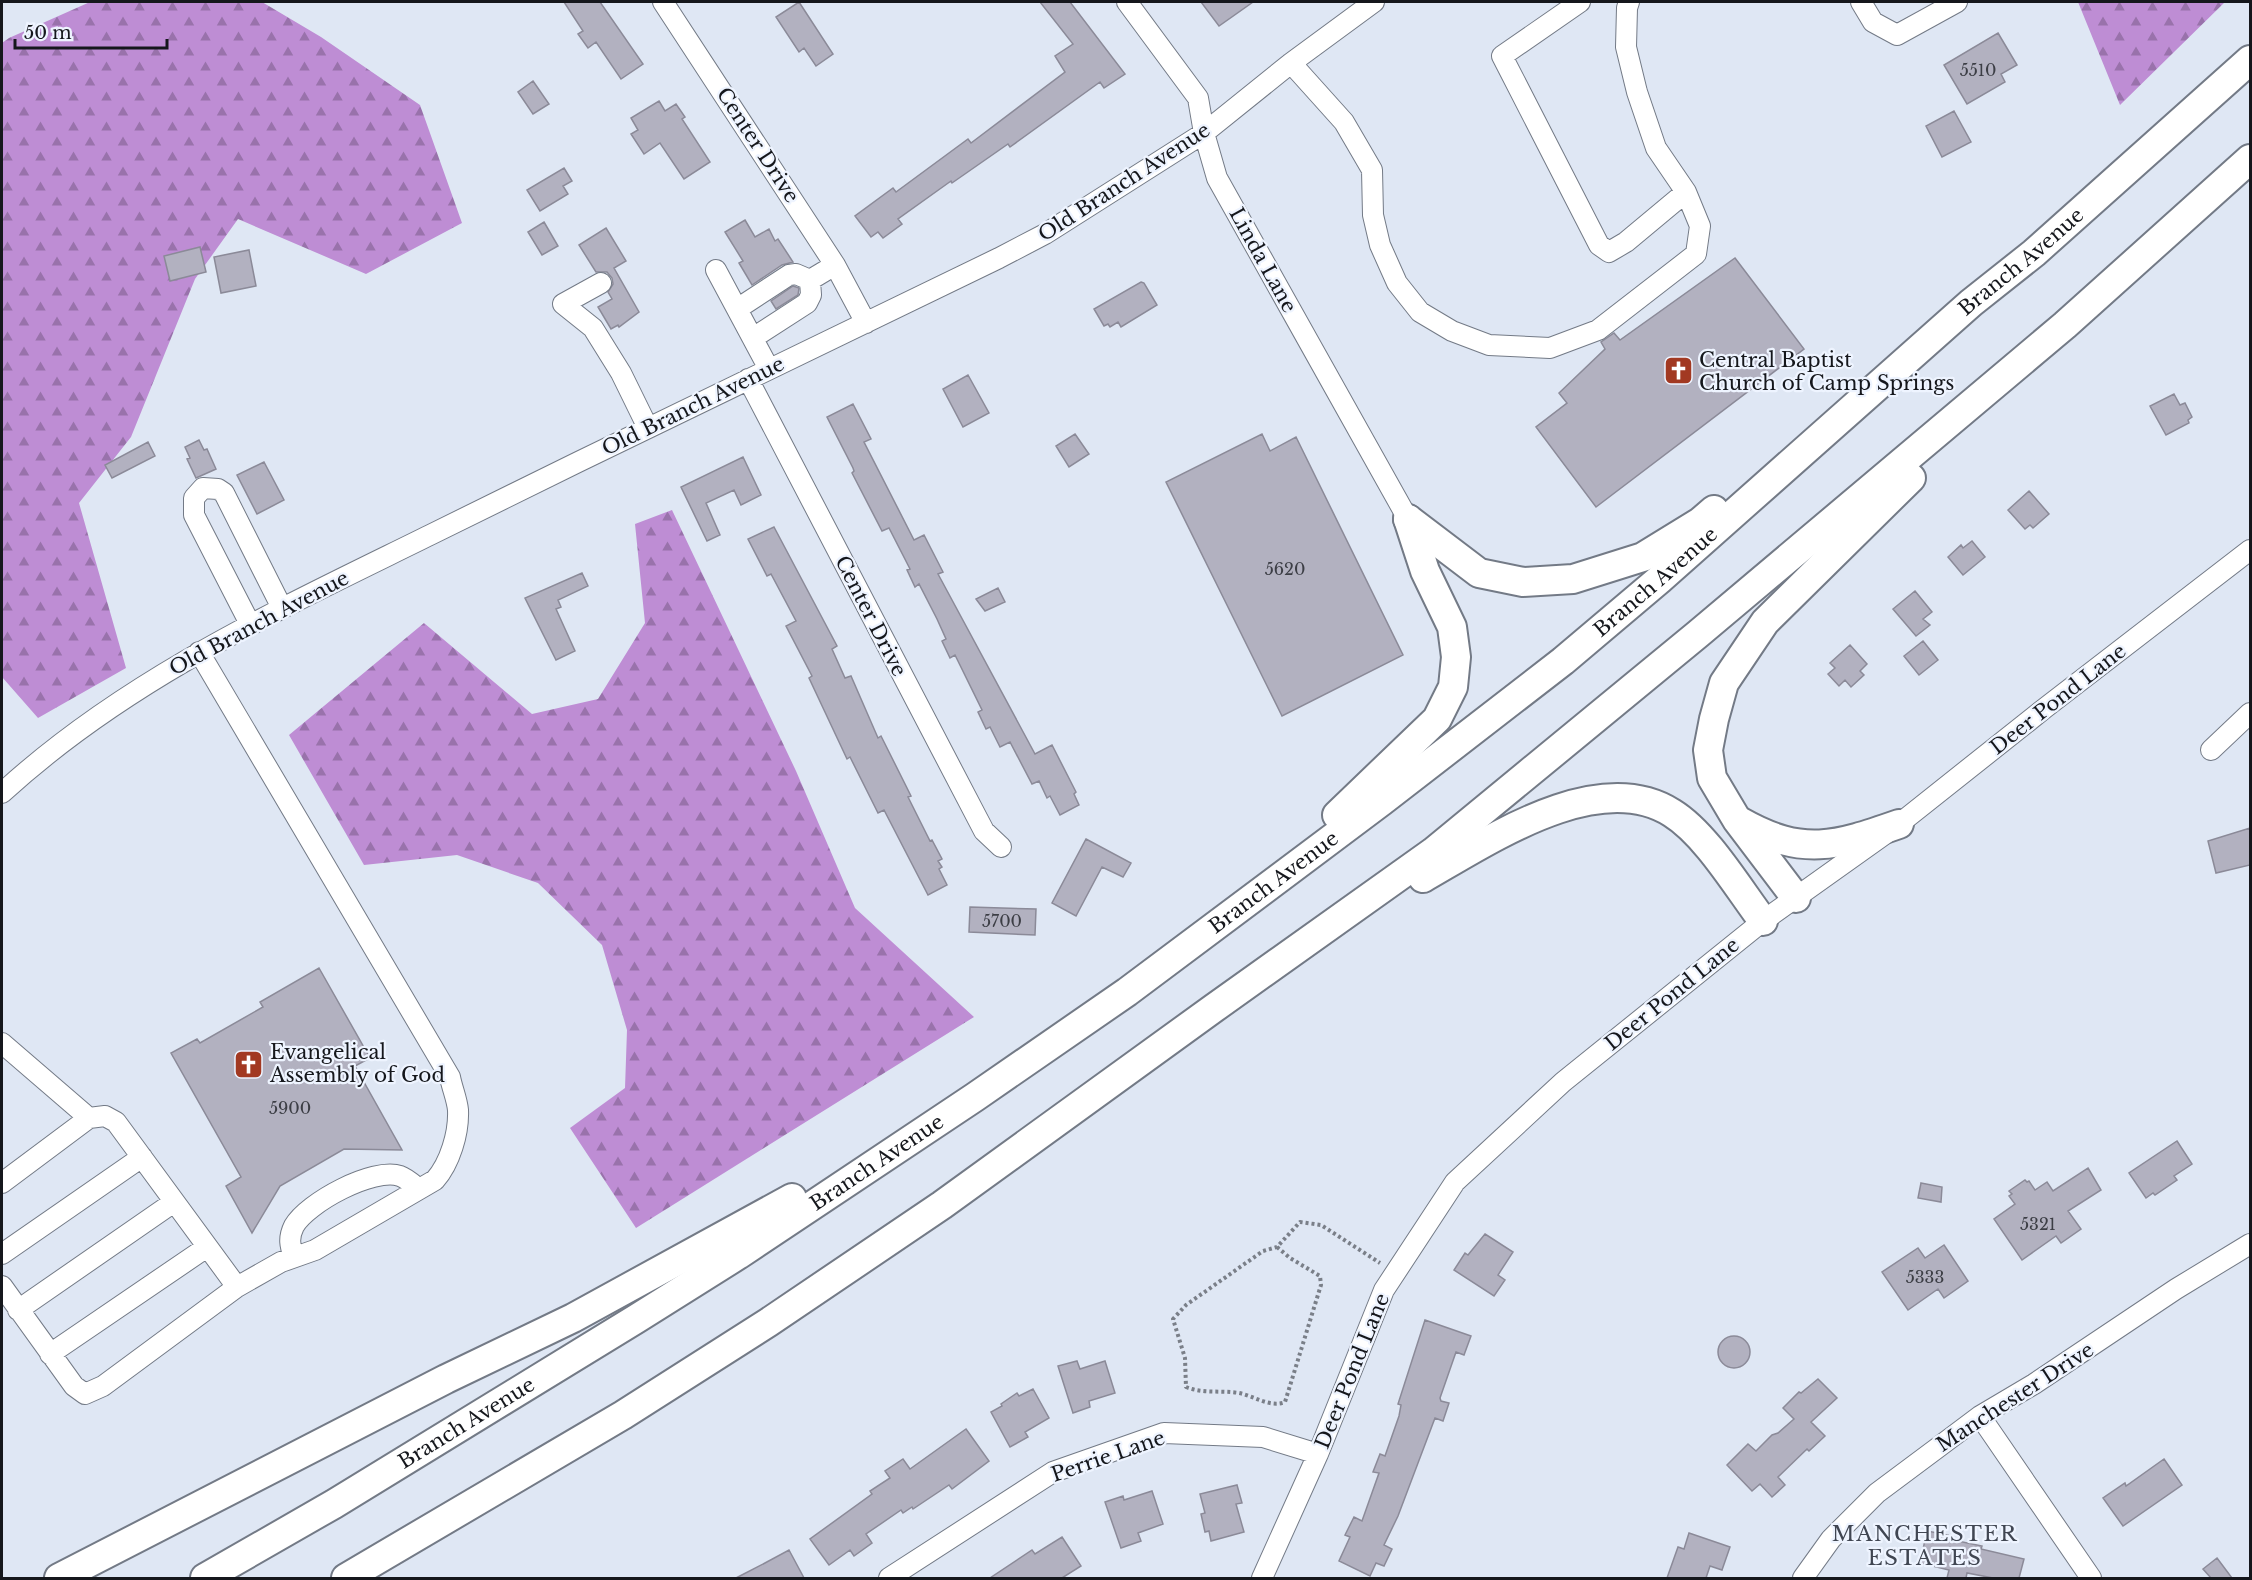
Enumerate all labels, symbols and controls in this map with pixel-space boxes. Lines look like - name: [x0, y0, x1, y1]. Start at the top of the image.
- scale bar: [15, 12, 166, 50]
- text: 50 m: [24, 22, 72, 44]
- house number: 5510: [1960, 60, 1996, 80]
- street label: Center Drive: [712, 83, 804, 207]
- street label: Old Branch Avenue: [1034, 118, 1214, 246]
- street label: Linda Lane: [1224, 203, 1302, 317]
- street label: Branch Avenue: [1953, 203, 2088, 320]
- place label: Central Baptist Church of Camp Springs: [1699, 348, 1954, 395]
- street label: Old Branch Avenue: [598, 351, 788, 461]
- church icon: Central Baptist Church of Camp Springs: [1662, 355, 1694, 387]
- street label: Branch Avenue: [1589, 522, 1722, 642]
- street label: Center Drive: [830, 552, 912, 680]
- house number: 5620: [1265, 559, 1305, 579]
- street label: Old Branch Avenue: [165, 566, 353, 680]
- street label: Deer Pond Lane: [1985, 639, 2131, 759]
- street label: Branch Avenue: [1204, 826, 1343, 938]
- house number: 5700: [982, 911, 1022, 931]
- street label: Deer Pond Lane: [1600, 933, 1744, 1055]
- place label: Evangelical Assembly of God: [269, 1040, 445, 1087]
- church icon: Evangelical Assembly of God: [233, 1048, 265, 1080]
- house number: 5900: [269, 1098, 311, 1118]
- street label: Branch Avenue: [805, 1109, 948, 1216]
- house number: 5321: [2020, 1214, 2056, 1234]
- house number: 5333: [1906, 1267, 1944, 1287]
- street label: Deer Pond Lane: [1310, 1290, 1394, 1452]
- street label: Manchester Drive: [1932, 1337, 2098, 1457]
- street label: Branch Avenue: [394, 1372, 539, 1474]
- street label: Perrie Lane: [1048, 1425, 1168, 1487]
- district label: MANCHESTER ESTATES: [1832, 1521, 2018, 1571]

